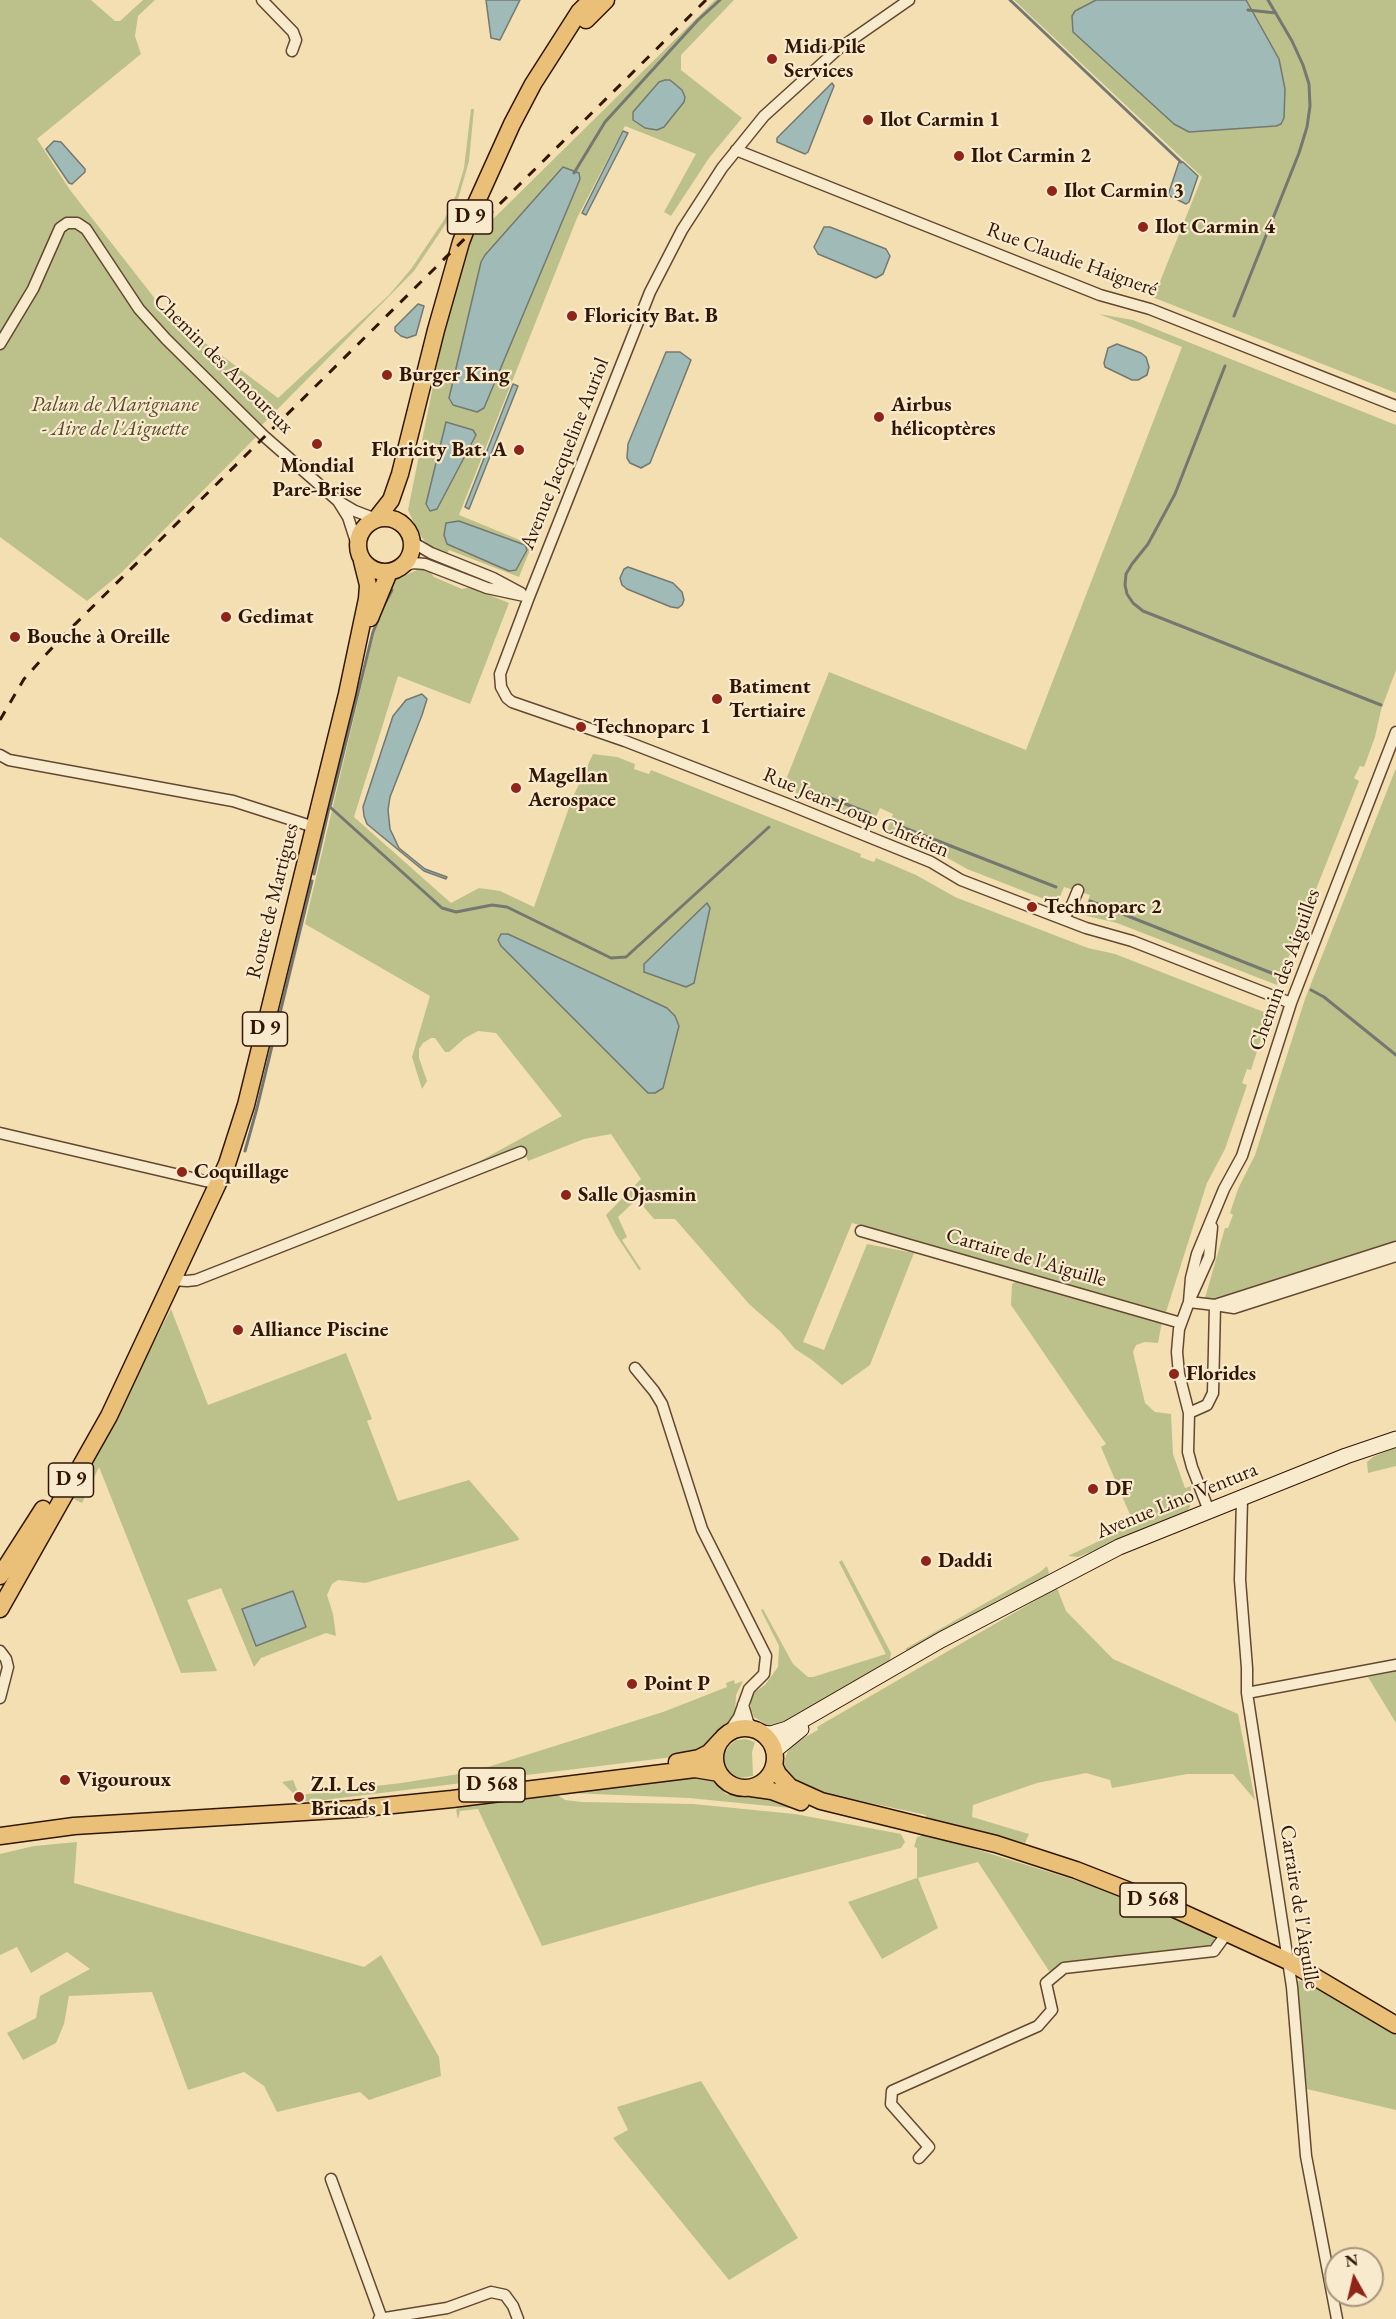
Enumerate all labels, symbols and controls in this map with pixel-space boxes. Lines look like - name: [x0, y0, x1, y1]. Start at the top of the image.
- place label: Midi Pile Services: [784, 34, 866, 84]
- marker: Midi Pile Services: [765, 52, 779, 66]
- place label: Ilot Carmin 1: [880, 107, 1000, 133]
- marker: Ilot Carmin 1: [861, 113, 875, 127]
- place label: Ilot Carmin 2: [971, 143, 1091, 169]
- marker: Ilot Carmin 2: [952, 149, 966, 163]
- place label: Ilot Carmin 3: [1064, 178, 1184, 204]
- marker: Ilot Carmin 3: [1045, 184, 1059, 198]
- road number: D 9: [448, 200, 492, 234]
- place label: Ilot Carmin 4: [1155, 214, 1275, 240]
- street label: Rue Claudie Haigneré: [983, 217, 1161, 303]
- marker: Ilot Carmin 4: [1136, 220, 1150, 234]
- street label: Chemin des Amoureux: [148, 289, 298, 439]
- place label: Floricity Bat. B: [584, 303, 718, 329]
- marker: Floricity Bat. B: [565, 309, 579, 323]
- street label: Avenue Jacqueline Auriol: [515, 354, 615, 554]
- place label: Burger King: [399, 362, 510, 388]
- marker: Burger King: [380, 368, 394, 382]
- park label: Palun de Marignane - Aire de l'Aiguette: [31, 392, 199, 442]
- place label: Airbus hélicoptères: [891, 392, 996, 442]
- marker: Airbus hélicoptères: [872, 410, 886, 424]
- marker: Mondial Pare-Brise: [310, 437, 324, 451]
- place label: Floricity Bat. A: [371, 437, 507, 463]
- marker: Floricity Bat. A: [512, 443, 526, 457]
- place label: Mondial Pare-Brise: [272, 453, 362, 503]
- place label: Gedimat: [238, 604, 314, 630]
- marker: Gedimat: [219, 610, 233, 624]
- place label: Bouche à Oreille: [27, 624, 170, 650]
- marker: Bouche à Oreille: [8, 630, 22, 644]
- place label: Batiment Tertiaire: [729, 674, 811, 724]
- marker: Batiment Tertiaire: [710, 692, 724, 706]
- place label: Technoparc 1: [593, 714, 711, 740]
- marker: Technoparc 1: [574, 720, 588, 734]
- street label: Rue Jean-Loup Chrétien: [759, 762, 953, 864]
- place label: Magellan Aerospace: [528, 763, 616, 813]
- marker: Magellan Aerospace: [509, 781, 523, 795]
- street label: Route de Martigues: [242, 821, 304, 981]
- street label: Chemin des Aiguilles: [1244, 886, 1326, 1054]
- place label: Technoparc 2: [1044, 894, 1162, 920]
- marker: Technoparc 2: [1025, 900, 1039, 914]
- road number: D 9: [242, 1012, 288, 1046]
- place label: Coquillage: [194, 1159, 289, 1185]
- marker: Coquillage: [175, 1165, 189, 1179]
- place label: Salle Ojasmin: [578, 1182, 696, 1208]
- marker: Salle Ojasmin: [559, 1188, 573, 1202]
- street label: Carraire de l'Aiguille: [943, 1223, 1109, 1293]
- place label: Alliance Piscine: [250, 1317, 389, 1343]
- marker: Alliance Piscine: [231, 1323, 245, 1337]
- place label: Florides: [1186, 1361, 1256, 1387]
- marker: Florides: [1167, 1367, 1181, 1381]
- street label: Avenue Lino Ventura: [1093, 1457, 1261, 1545]
- road number: D 9: [48, 1463, 94, 1497]
- place label: DF: [1105, 1476, 1133, 1502]
- marker: DF: [1086, 1482, 1100, 1496]
- place label: Daddi: [938, 1548, 992, 1574]
- marker: Daddi: [919, 1554, 933, 1568]
- place label: Point P: [644, 1671, 710, 1697]
- marker: Point P: [625, 1677, 639, 1691]
- place label: Vigouroux: [77, 1767, 171, 1793]
- road number: D 568: [459, 1768, 525, 1802]
- place label: Z.I. Les Bricads 1: [311, 1772, 392, 1822]
- marker: Vigouroux: [58, 1773, 72, 1787]
- marker: Z.I. Les Bricads 1: [292, 1790, 306, 1804]
- street label: Carraire de l'Aiguille: [1274, 1823, 1324, 1991]
- road number: D 568: [1120, 1883, 1186, 1917]
- north arrow: [1324, 2247, 1384, 2307]
- text: N: [1344, 2249, 1360, 2272]

